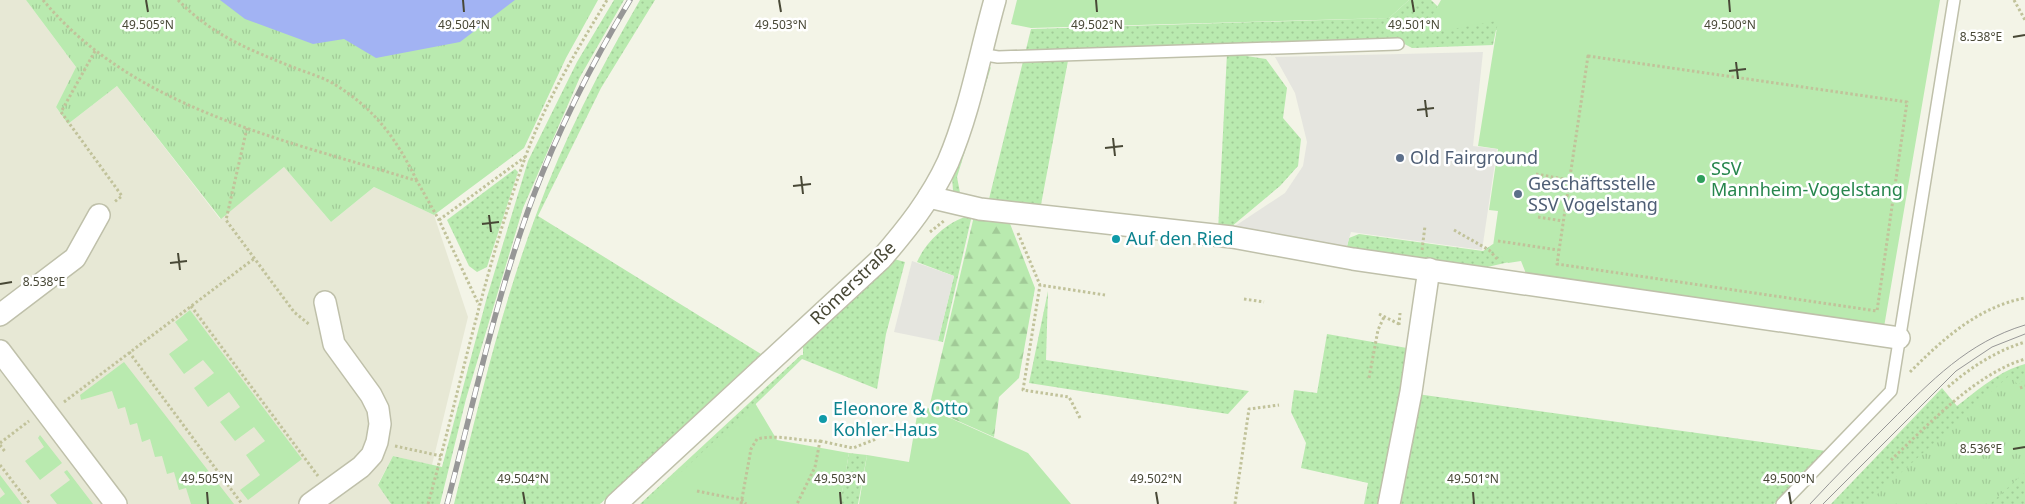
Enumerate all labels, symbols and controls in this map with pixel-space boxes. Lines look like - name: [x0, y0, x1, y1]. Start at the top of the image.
- text: 49.505°N: [122, 16, 174, 33]
- text: 49.504°N: [438, 16, 490, 33]
- text: 49.503°N: [755, 16, 807, 33]
- text: 49.502°N: [1071, 16, 1123, 33]
- text: 49.501°N: [1388, 16, 1440, 33]
- text: 49.500°N: [1704, 16, 1756, 33]
- text: 8.538°E: [1960, 28, 2002, 45]
- place label: Old Fairground: [1410, 145, 1538, 169]
- marker: Old Fairground: [1394, 152, 1406, 164]
- place label: SSV Mannheim-Vogelstang: [1711, 156, 1903, 201]
- place label: Geschäftsstelle SSV Vogelstang: [1528, 171, 1658, 216]
- marker: SSV Mannheim-Vogelstang: [1695, 173, 1707, 185]
- marker: Geschäftsstelle SSV Vogelstang: [1512, 188, 1524, 200]
- place label: Auf den Ried: [1126, 226, 1234, 250]
- marker: Auf den Ried: [1110, 233, 1122, 245]
- street label: Römerstraße: [804, 235, 900, 329]
- text: 8.538°E: [23, 273, 65, 290]
- place label: Eleonore & Otto Kohler-Haus: [833, 396, 968, 441]
- marker: Eleonore & Otto Kohler-Haus: [817, 413, 829, 425]
- text: 8.536°E: [1960, 440, 2002, 457]
- text: 49.505°N: [181, 470, 233, 487]
- text: 49.504°N: [497, 470, 549, 487]
- text: 49.503°N: [814, 470, 866, 487]
- text: 49.502°N: [1130, 470, 1182, 487]
- text: 49.501°N: [1447, 470, 1499, 487]
- text: 49.500°N: [1763, 470, 1815, 487]

